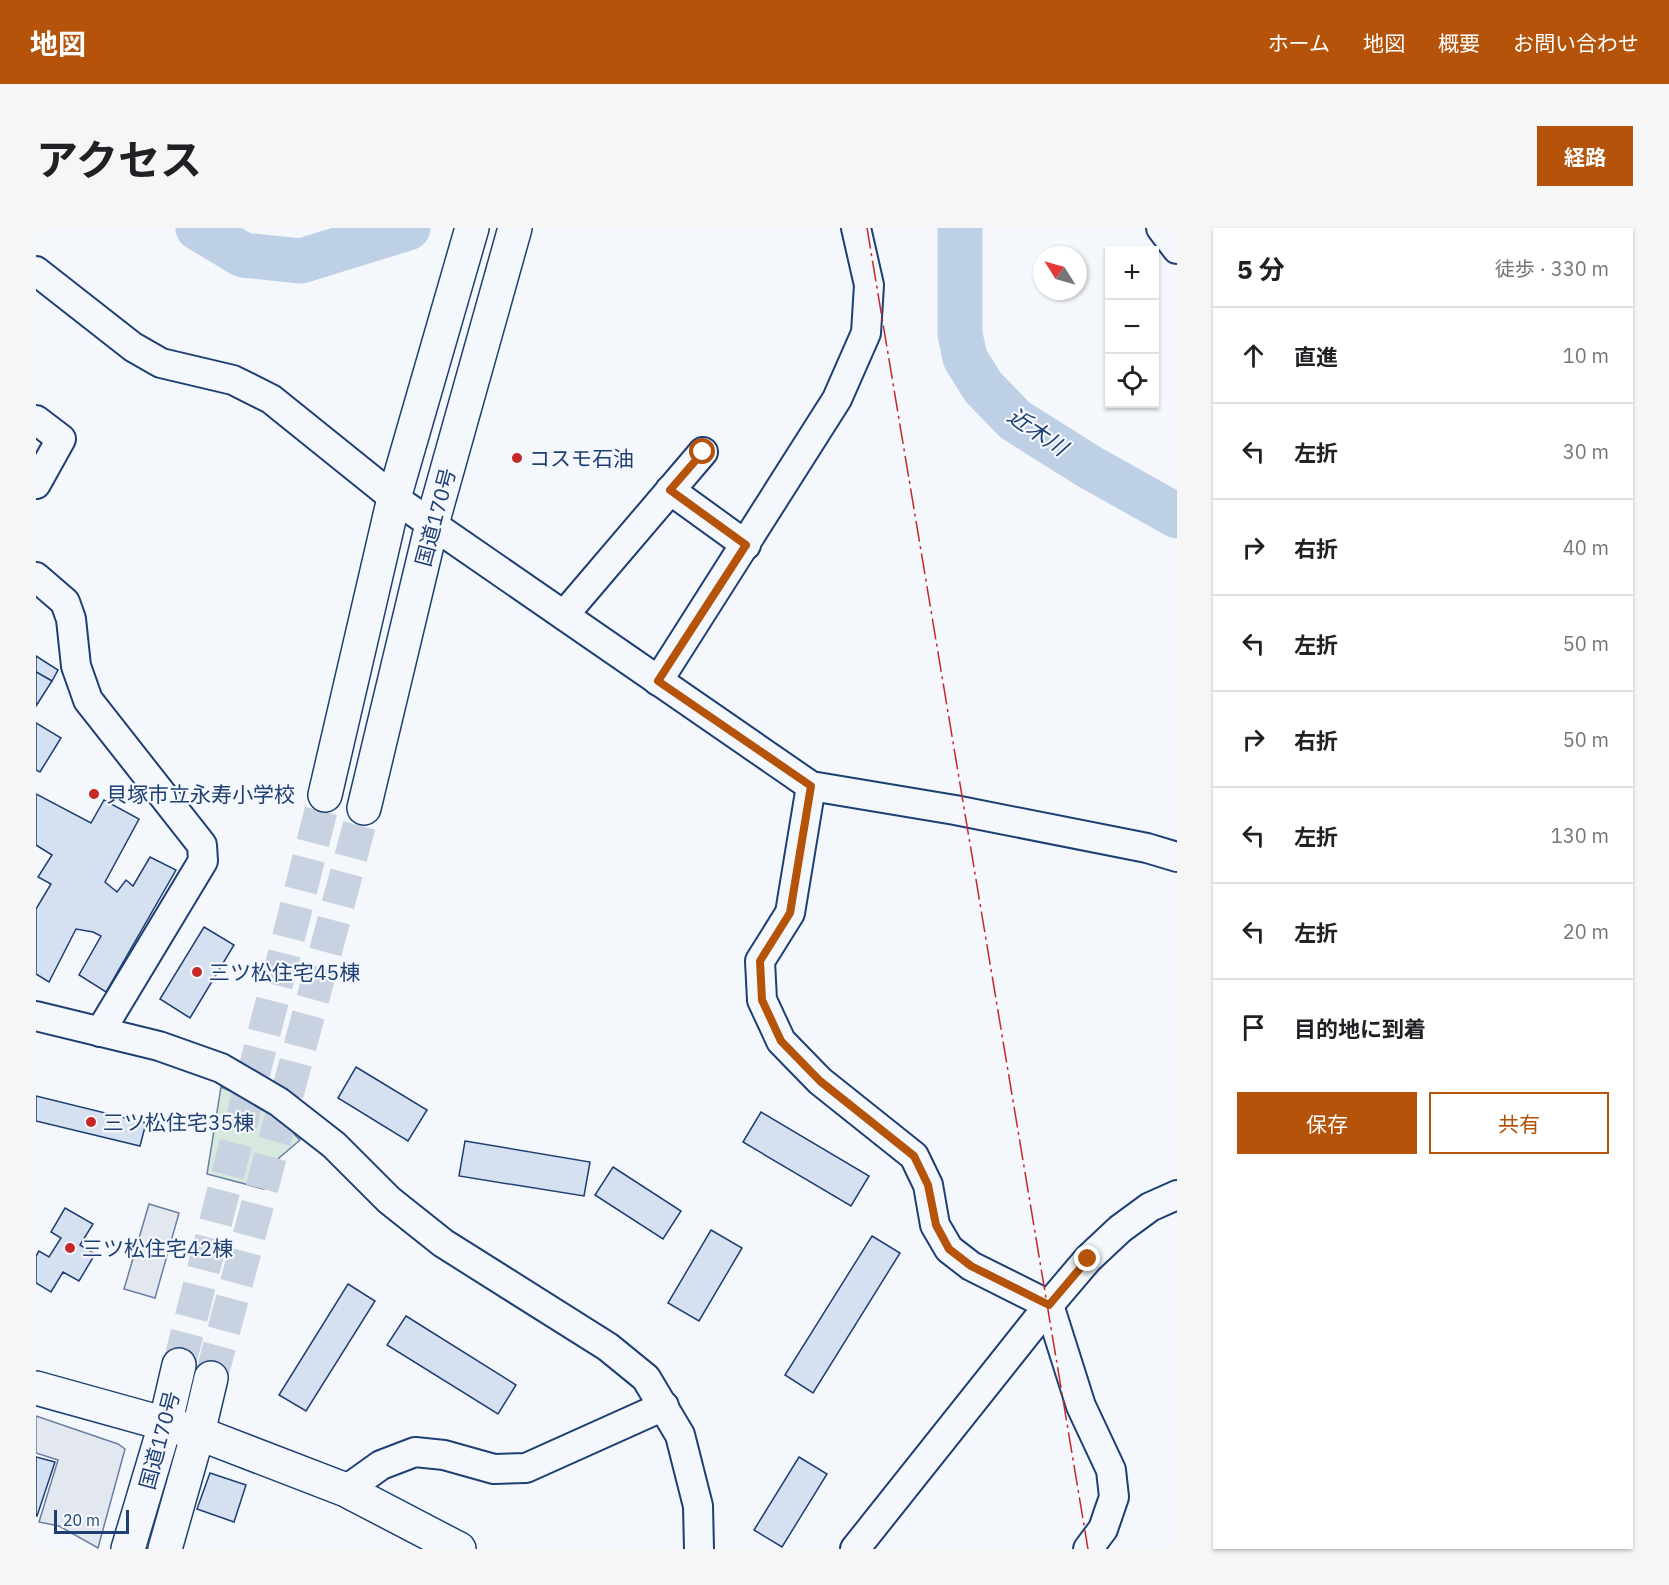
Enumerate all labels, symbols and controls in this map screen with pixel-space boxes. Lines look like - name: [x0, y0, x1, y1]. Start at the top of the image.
- text: 地図: [30, 25, 86, 62]
- text: ホーム: [1268, 29, 1330, 57]
- text: 地図: [1363, 29, 1405, 57]
- text: 概要: [1438, 29, 1480, 57]
- text: お問い合わせ: [1513, 29, 1639, 57]
- button: 経路: [1537, 126, 1633, 186]
- text: アクセス: [36, 132, 202, 187]
- north arrow: [1033, 246, 1087, 300]
- map controls: [1105, 246, 1159, 408]
- button: +: [1105, 246, 1159, 300]
- text: 5 分: [1237, 252, 1285, 286]
- text: 徒歩 · 330 m: [1495, 255, 1609, 282]
- button: −: [1105, 300, 1159, 354]
- icon: ahead: [1237, 339, 1270, 372]
- text: 直進: [1294, 342, 1338, 371]
- text: 10 m: [1563, 342, 1609, 369]
- button: locate: [1105, 354, 1159, 408]
- water label: 近木川: [1003, 401, 1075, 463]
- icon: left: [1237, 435, 1270, 468]
- route start: [689, 438, 715, 464]
- text: 左折: [1294, 438, 1338, 467]
- text: 30 m: [1563, 438, 1609, 465]
- place label: コスモ石油: [529, 444, 634, 472]
- marker: コスモ石油: [510, 451, 524, 465]
- street label: 国道170号: [408, 465, 462, 569]
- icon: right: [1237, 531, 1270, 564]
- text: 右折: [1294, 534, 1338, 563]
- text: 40 m: [1563, 534, 1609, 561]
- icon: left: [1237, 627, 1270, 660]
- text: 左折: [1294, 630, 1338, 659]
- text: 50 m: [1563, 630, 1609, 657]
- icon: right: [1237, 723, 1270, 756]
- text: 右折: [1294, 726, 1338, 755]
- text: 50 m: [1563, 726, 1609, 753]
- place label: 貝塚市立永寿小学校: [106, 780, 295, 808]
- marker: 貝塚市立永寿小学校: [87, 787, 101, 801]
- icon: left: [1237, 819, 1270, 852]
- text: 左折: [1294, 822, 1338, 851]
- text: 130 m: [1551, 822, 1609, 849]
- icon: left: [1237, 915, 1270, 948]
- text: 左折: [1294, 918, 1338, 947]
- text: 20 m: [1563, 918, 1609, 945]
- place label: 三ツ松住宅45棟: [209, 958, 360, 986]
- marker: 三ツ松住宅45棟: [190, 965, 204, 979]
- icon: arrive: [1237, 1011, 1270, 1044]
- text: 目的地に到着: [1294, 1014, 1426, 1043]
- button: 保存: [1237, 1092, 1417, 1154]
- button: 共有: [1429, 1092, 1609, 1154]
- place label: 三ツ松住宅35棟: [103, 1108, 254, 1136]
- marker: 三ツ松住宅35棟: [84, 1115, 98, 1129]
- place label: 三ツ松住宅42棟: [82, 1234, 233, 1262]
- marker: 三ツ松住宅42棟: [63, 1241, 77, 1255]
- route end: [1074, 1245, 1100, 1271]
- street label: 国道170号: [132, 1388, 186, 1492]
- scale bar: [54, 1507, 129, 1534]
- text: 20 m: [63, 1510, 100, 1530]

